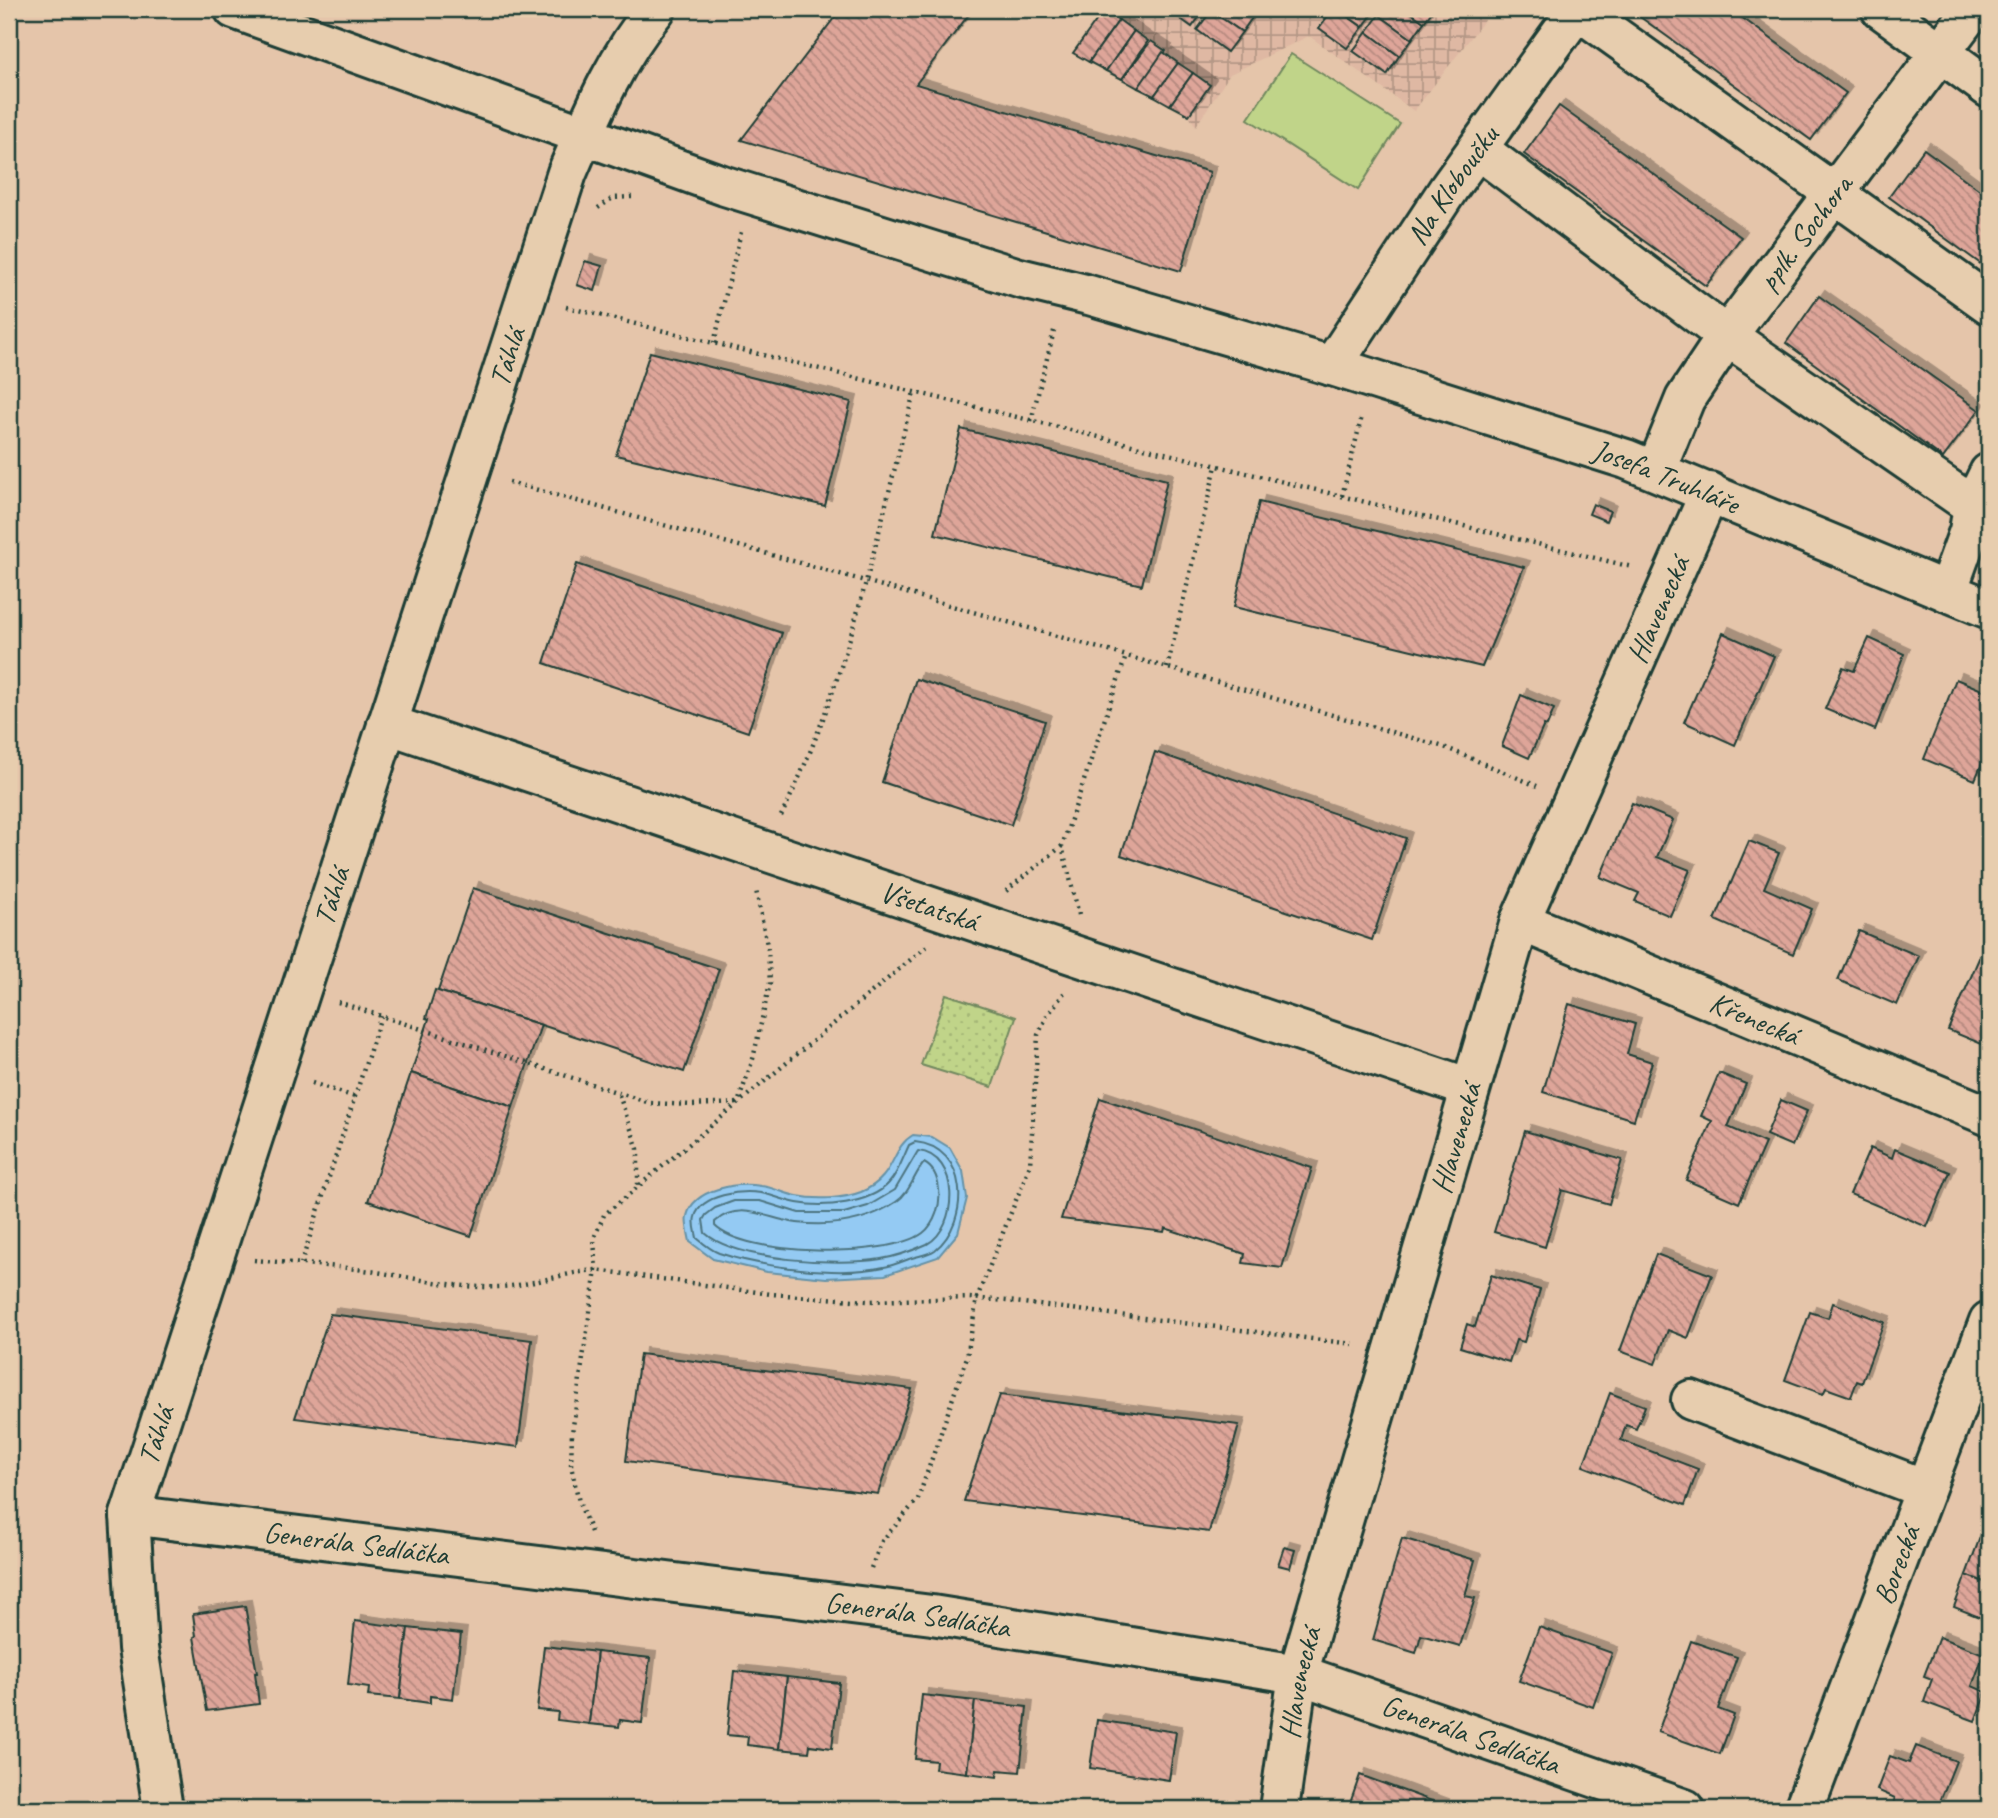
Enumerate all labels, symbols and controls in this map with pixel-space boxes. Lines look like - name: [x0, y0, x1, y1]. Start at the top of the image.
- street label: Na Kloboučku: [1398, 117, 1508, 252]
- street label: pplk. Sochora: [1749, 165, 1862, 298]
- street label: Táhlá: [480, 320, 535, 391]
- street label: Josefa Truhláře: [1586, 430, 1747, 524]
- street label: Hlavenecká: [1618, 548, 1699, 669]
- street label: Táhlá: [304, 859, 360, 930]
- street label: Všetatská: [875, 872, 986, 941]
- street label: Křenecká: [1704, 983, 1808, 1055]
- street label: Hlavenecká: [1422, 1076, 1491, 1198]
- street label: Táhlá: [129, 1399, 184, 1469]
- street label: Generála Sedláčka: [262, 1513, 453, 1574]
- street label: Borecká: [1864, 1517, 1930, 1610]
- street label: Generála Sedláčka: [823, 1583, 1015, 1647]
- street label: Hlavenecká: [1270, 1620, 1331, 1741]
- street label: Generála Sedláčka: [1377, 1686, 1567, 1784]

